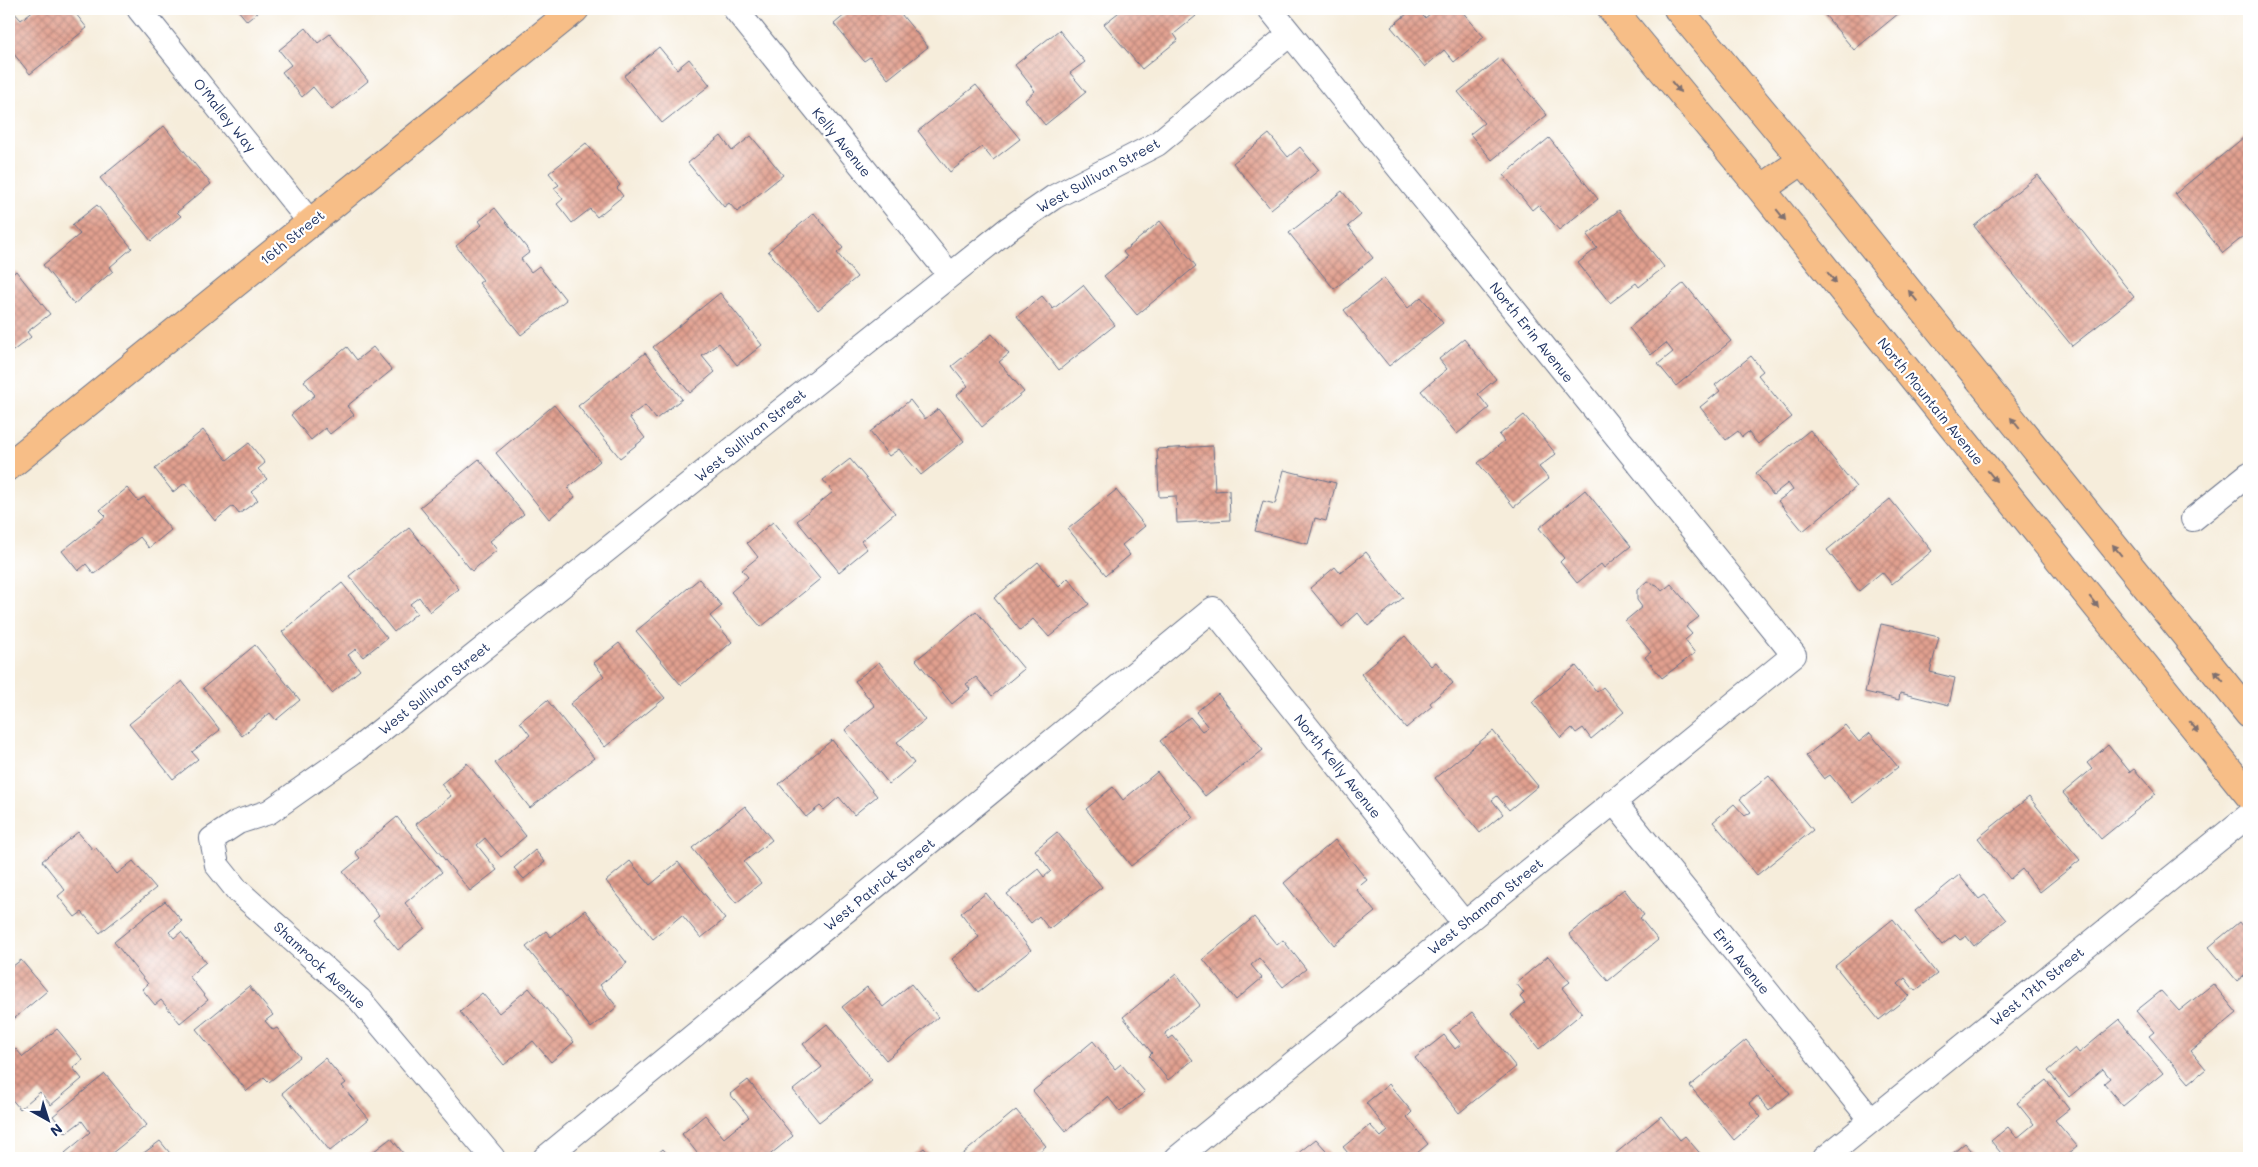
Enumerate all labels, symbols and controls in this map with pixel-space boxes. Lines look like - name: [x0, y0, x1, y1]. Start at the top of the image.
- street label: O'Malley Way: [189, 74, 261, 156]
- one-way arrow: [1670, 80, 1682, 92]
- street label: Kelly Avenue: [808, 103, 876, 181]
- street label: West Sullivan Street: [1033, 133, 1163, 217]
- street label: 16th Street: [256, 205, 328, 269]
- one-way arrow: [1776, 208, 1787, 221]
- one-way arrow: [1826, 271, 1837, 284]
- street label: North Erin Avenue: [1486, 278, 1578, 386]
- one-way arrow: [1908, 290, 1919, 303]
- street label: North Mountain Avenue: [1874, 333, 1988, 469]
- street label: West Sullivan Street: [690, 384, 810, 486]
- one-way arrow: [2010, 417, 2021, 430]
- one-way arrow: [1986, 469, 1997, 482]
- one-way arrow: [2111, 543, 2122, 556]
- one-way arrow: [2088, 595, 2099, 608]
- street label: West Sullivan Street: [374, 637, 494, 739]
- one-way arrow: [2213, 670, 2224, 683]
- street label: North Kelly Avenue: [1290, 710, 1386, 822]
- one-way arrow: [2189, 720, 2200, 733]
- street label: West Patrick Street: [819, 833, 939, 935]
- street label: West Shannon Street: [1423, 853, 1547, 959]
- street label: Shamrock Avenue: [270, 917, 370, 1013]
- street label: Erin Avenue: [1709, 924, 1775, 998]
- street label: West 17th Street: [1986, 942, 2088, 1030]
- north arrow: [22, 1094, 72, 1144]
- text: N: [46, 1120, 67, 1141]

